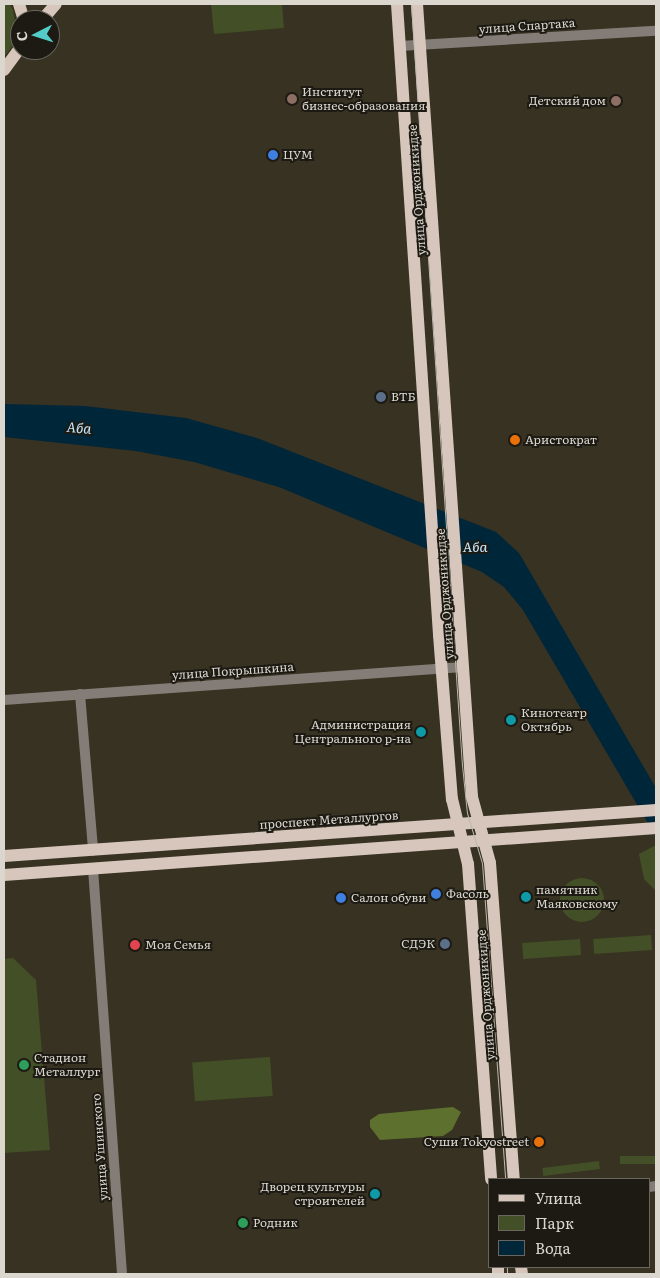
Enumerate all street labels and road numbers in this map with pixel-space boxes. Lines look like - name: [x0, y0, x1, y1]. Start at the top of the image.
- street label: улица Спартака: [478, 15, 576, 37]
- street label: улица Орджоникидзе: [405, 124, 429, 256]
- street label: улица Орджоникидзе: [433, 528, 457, 660]
- street label: улица Покрышкина: [172, 660, 294, 682]
- street label: проспект Металлургов: [259, 808, 399, 832]
- street label: улица Орджоникидзе: [474, 929, 498, 1061]
- street label: улица Ушинского: [89, 1093, 111, 1201]

